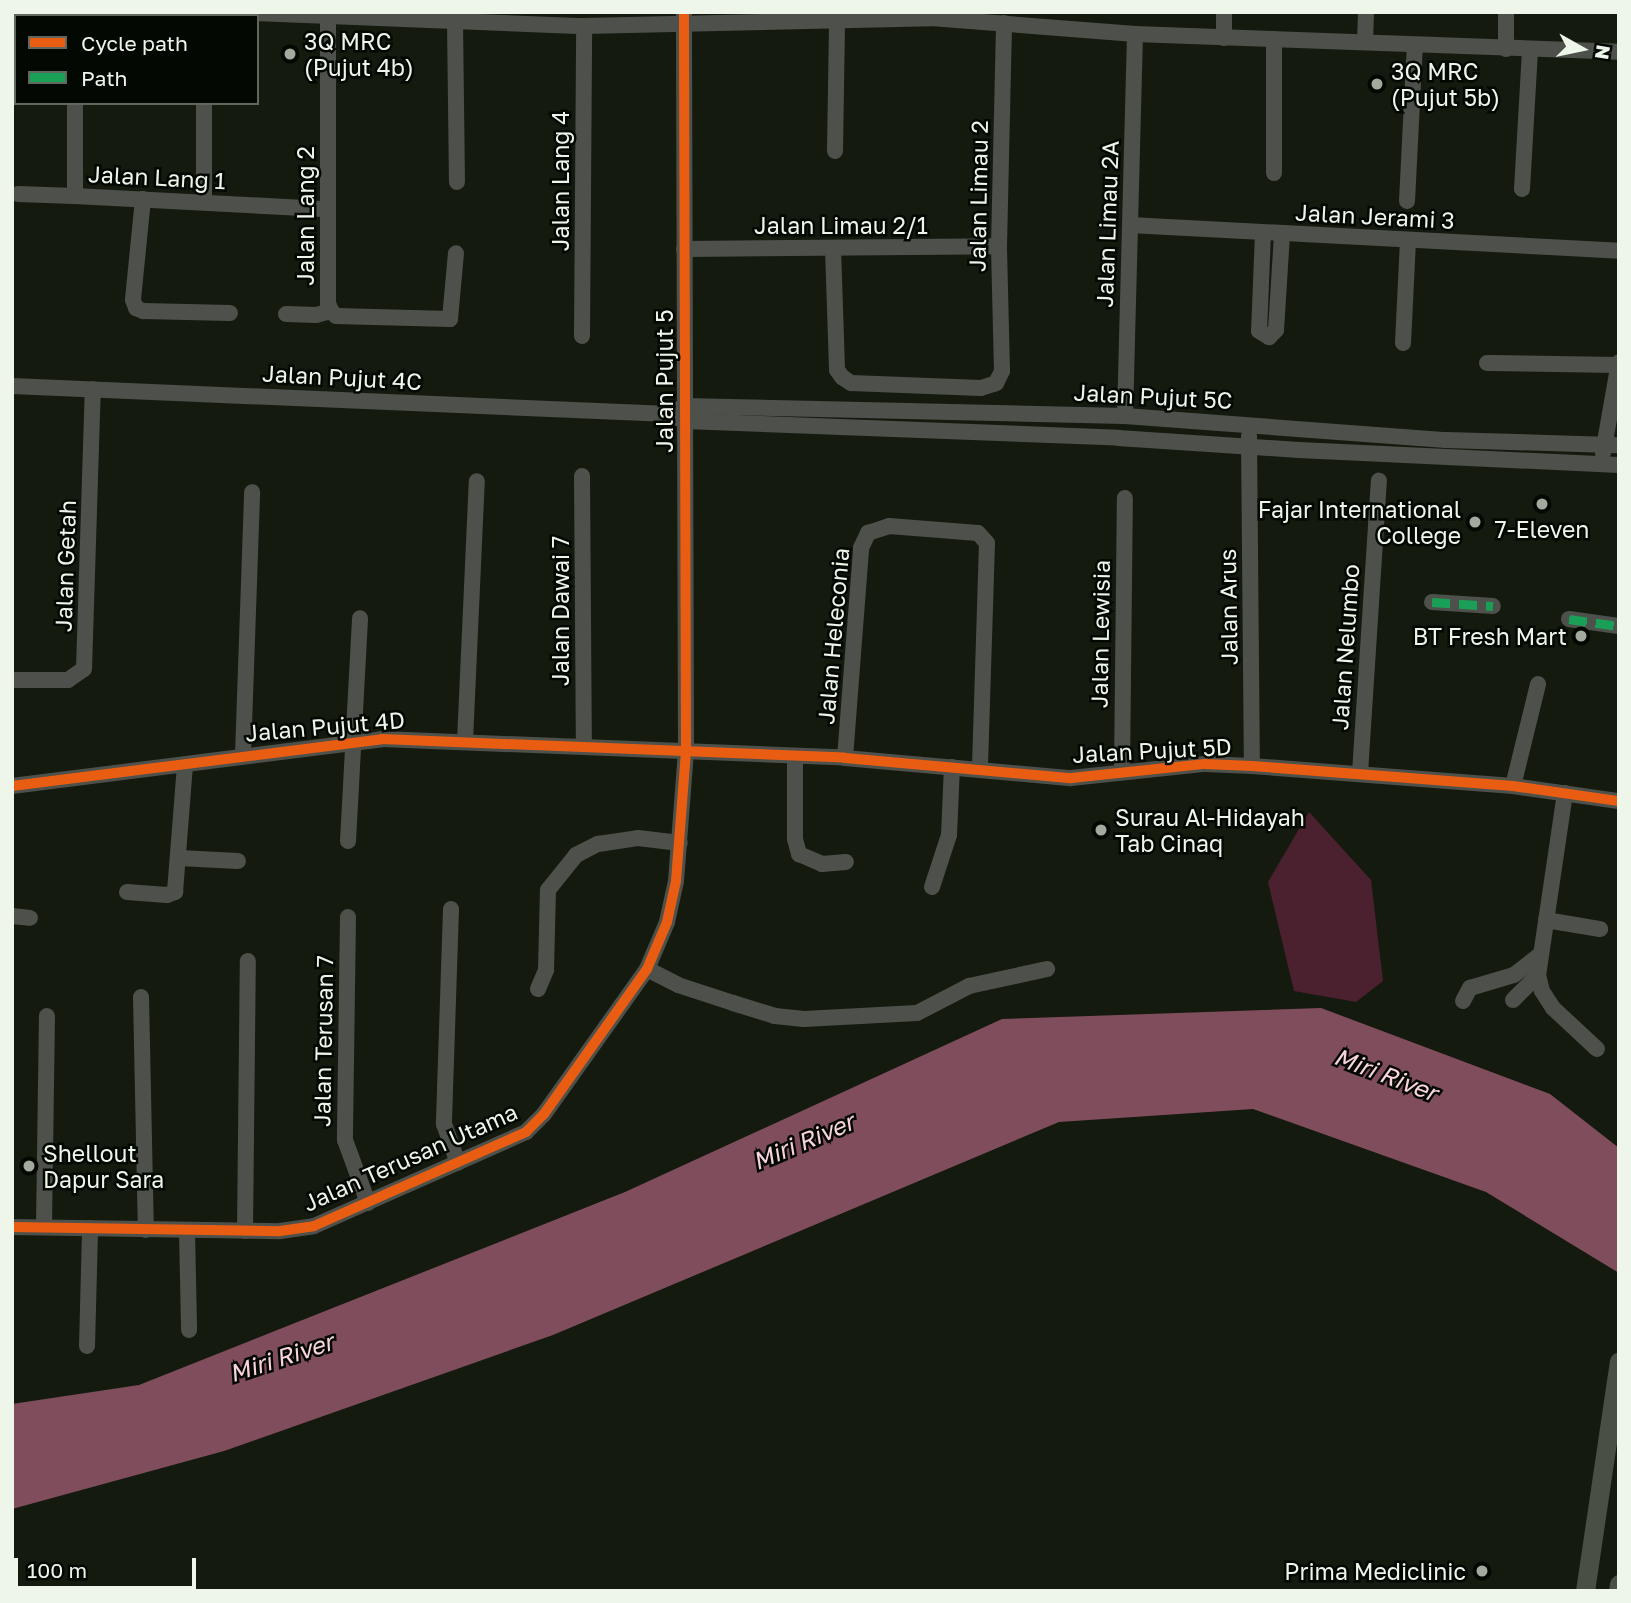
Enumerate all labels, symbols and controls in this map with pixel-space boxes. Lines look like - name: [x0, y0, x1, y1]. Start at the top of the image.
- legend: [14, 14, 259, 105]
- north arrow: [1547, 14, 1617, 84]
- place label: 3Q MRC (Pujut 4b): [304, 27, 414, 81]
- text: Cycle path: [81, 30, 188, 56]
- text: N: [1591, 43, 1616, 61]
- marker: 3Q MRC (Pujut 4b): [282, 46, 298, 62]
- place label: 3Q MRC (Pujut 5b): [1391, 57, 1500, 111]
- text: Path: [81, 65, 128, 91]
- marker: 3Q MRC (Pujut 5b): [1369, 76, 1385, 92]
- street label: Jalan Lang 4: [546, 111, 574, 251]
- street label: Jalan Limau 2: [963, 120, 993, 272]
- street label: Jalan Limau 2A: [1090, 140, 1124, 308]
- street label: Jalan Lang 2: [291, 146, 319, 286]
- street label: Jalan Lang 1: [88, 160, 226, 194]
- street label: Jalan Jerami 3: [1295, 198, 1455, 234]
- street label: Jalan Limau 2/1: [754, 211, 928, 239]
- street label: Jalan Pujut 5: [650, 309, 678, 453]
- street label: Jalan Pujut 4C: [262, 359, 422, 395]
- street label: Jalan Pujut 5C: [1073, 378, 1233, 414]
- place label: Fajar International College: [1258, 495, 1461, 549]
- marker: 7-Eleven: [1534, 496, 1550, 512]
- street label: Jalan Getah: [49, 500, 81, 632]
- marker: Fajar International College: [1467, 514, 1483, 530]
- place label: 7-Eleven: [1495, 515, 1589, 543]
- street label: Jalan Dawai 7: [546, 536, 574, 686]
- street label: Jalan Heleconia: [812, 547, 854, 725]
- street label: Jalan Arus: [1213, 549, 1243, 665]
- street label: Jalan Lewisia: [1085, 560, 1115, 708]
- street label: Jalan Nelumbo: [1325, 563, 1365, 731]
- place label: BT Fresh Mart: [1413, 622, 1567, 650]
- marker: BT Fresh Mart: [1573, 628, 1589, 644]
- street label: Jalan Pujut 4D: [244, 705, 406, 747]
- street label: Jalan Pujut 5D: [1072, 732, 1232, 768]
- place label: Surau Al-Hidayah Tab Cinaq: [1115, 803, 1305, 857]
- marker: Surau Al-Hidayah Tab Cinaq: [1093, 822, 1109, 838]
- street label: Jalan Terusan 7: [308, 955, 338, 1127]
- water label: Miri River: [1330, 1041, 1442, 1107]
- street label: Jalan Terusan Utama: [298, 1097, 522, 1217]
- water label: Miri River: [748, 1107, 858, 1175]
- place label: Shellout Dapur Sara: [43, 1139, 164, 1193]
- marker: Shellout Dapur Sara: [21, 1158, 37, 1174]
- water label: Miri River: [225, 1327, 337, 1387]
- scale bar: [18, 1544, 200, 1588]
- text: 100 m: [27, 1557, 87, 1583]
- place label: Prima Mediclinic: [1284, 1557, 1466, 1585]
- marker: Prima Mediclinic: [1472, 1561, 1492, 1581]

